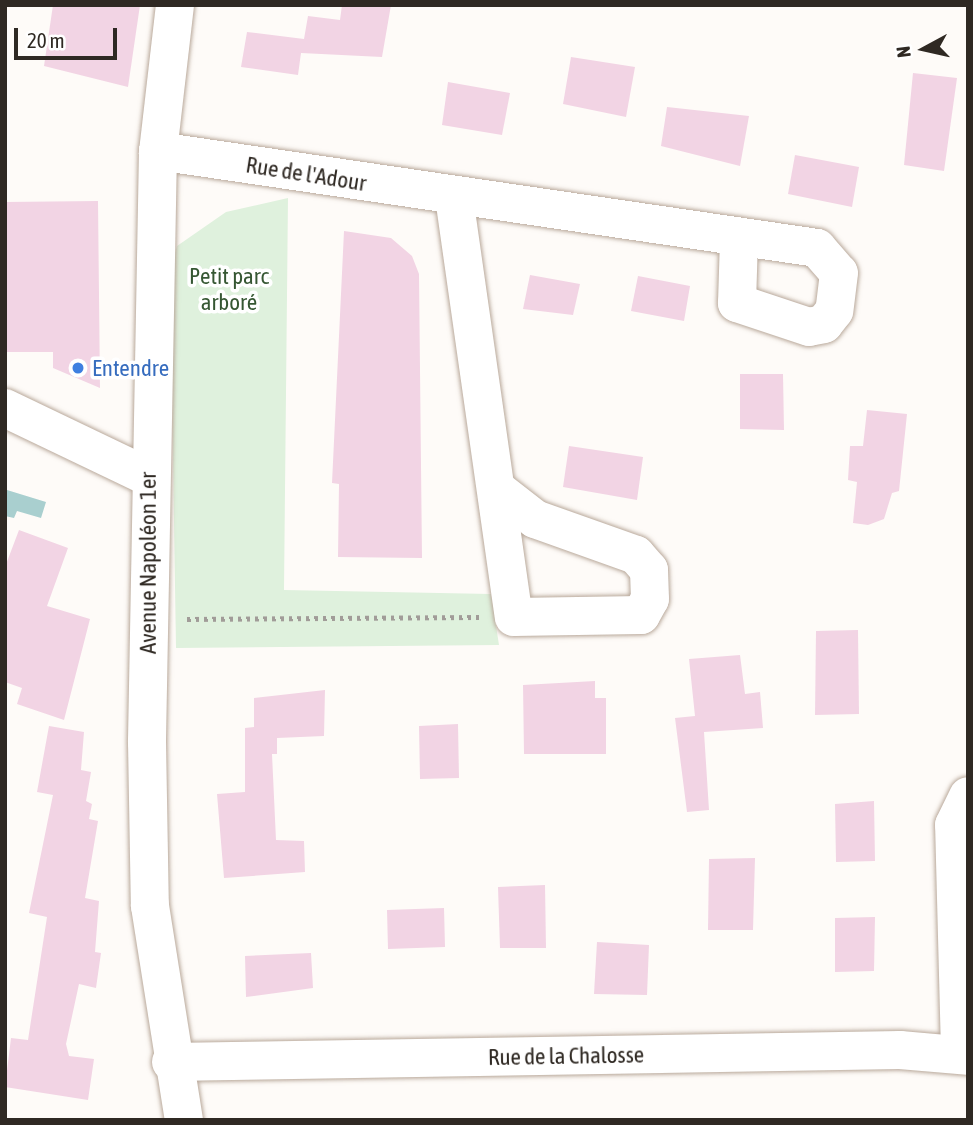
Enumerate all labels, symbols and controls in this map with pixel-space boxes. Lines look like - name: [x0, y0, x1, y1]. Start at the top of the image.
- scale bar: [18, 14, 121, 58]
- north arrow: [889, 14, 959, 84]
- text: 20 m: [27, 28, 65, 52]
- text: N: [892, 45, 915, 59]
- street label: Rue de l'Adour: [244, 151, 368, 197]
- park label: Petit parc arboré: [189, 262, 269, 316]
- place label: Entendre: [92, 354, 169, 382]
- marker: Entendre: [70, 360, 86, 376]
- street label: Avenue Napoléon 1er: [134, 472, 162, 654]
- street label: Rue de la Chalosse: [488, 1041, 644, 1071]

